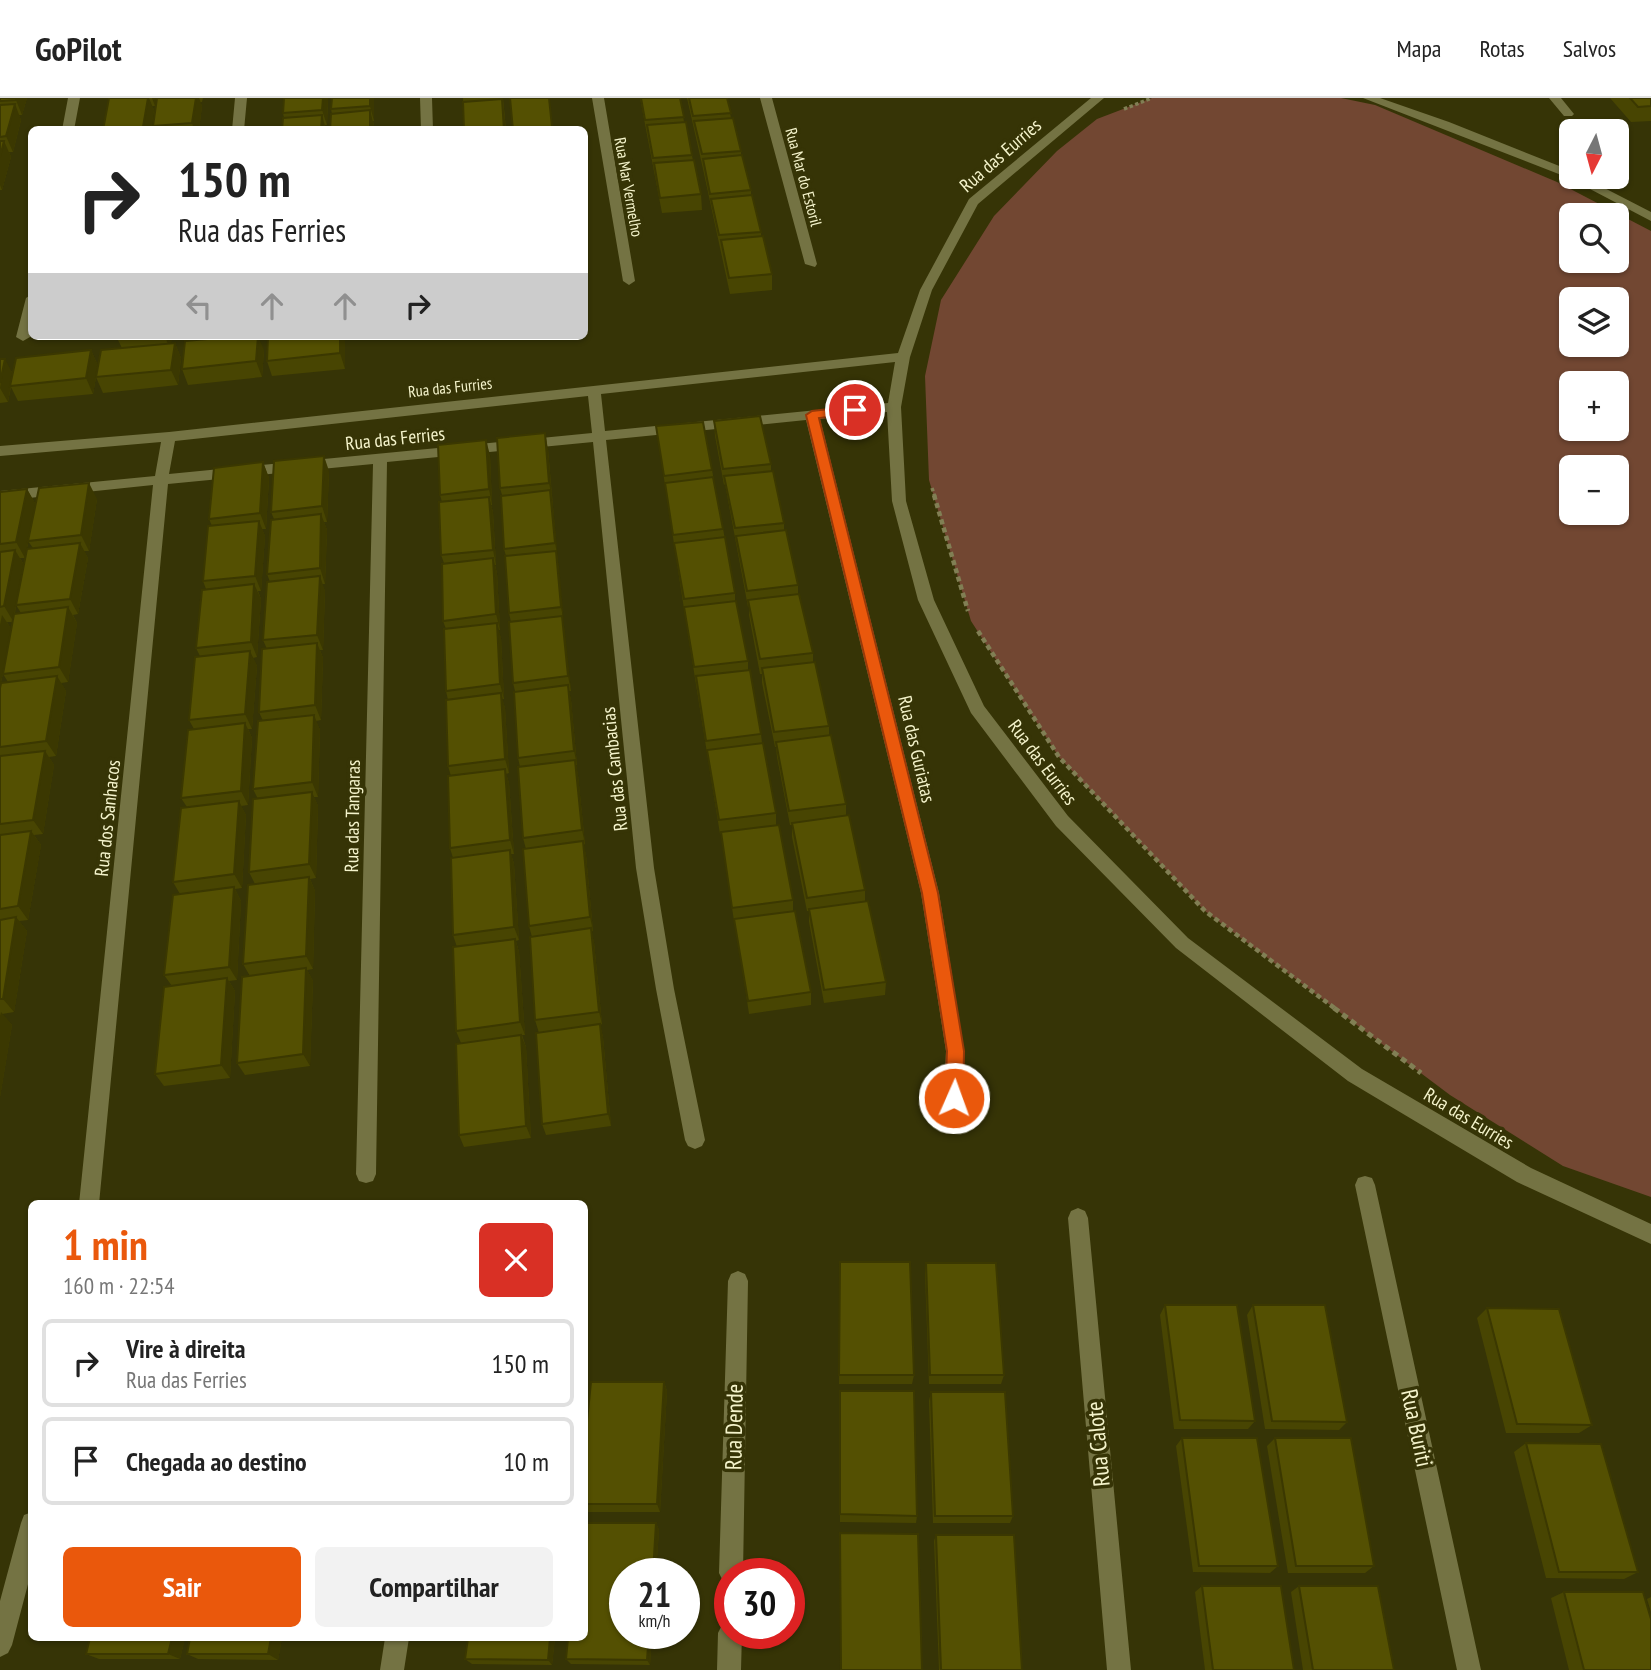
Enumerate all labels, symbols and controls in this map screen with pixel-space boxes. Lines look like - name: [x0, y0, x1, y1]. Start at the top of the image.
- text: GoPilot: [35, 27, 122, 70]
- text: Mapa: [1397, 33, 1441, 64]
- text: Rotas: [1479, 33, 1525, 64]
- text: Salvos: [1563, 33, 1616, 64]
- street label: Rua das Eurries: [954, 113, 1046, 197]
- north arrow: [1559, 119, 1629, 189]
- map controls: [1559, 119, 1629, 525]
- street label: Rua Mar do Estoril: [781, 126, 827, 229]
- street label: Rua Mar Vermelho: [610, 136, 648, 238]
- text: 150 m: [178, 147, 291, 211]
- icon: right: [63, 154, 154, 245]
- button: search: [1559, 203, 1629, 273]
- text: Rua das Ferries: [178, 209, 346, 251]
- icon: left: [180, 287, 218, 325]
- icon: ahead: [253, 287, 291, 325]
- icon: ahead: [326, 287, 364, 325]
- icon: right: [399, 287, 437, 325]
- button: layers: [1559, 287, 1629, 357]
- button: +: [1559, 371, 1629, 441]
- street label: Rua das Furries: [407, 373, 493, 401]
- pin: [825, 380, 885, 440]
- icon: arrive: [836, 391, 874, 429]
- street label: Rua das Ferries: [344, 421, 446, 455]
- button: −: [1559, 455, 1629, 525]
- street label: Rua das Guriatas: [893, 693, 941, 805]
- street label: Rua das Cambacias: [596, 706, 632, 832]
- street label: Rua das Eurries: [1003, 715, 1083, 809]
- street label: Rua dos Sanhacos: [89, 759, 125, 877]
- street label: Rua das Tangaras: [339, 759, 365, 873]
- position arrow: [917, 1061, 991, 1135]
- street label: Rua das Eurries: [1420, 1082, 1518, 1154]
- text: 1 min: [63, 1217, 148, 1272]
- button: close: [479, 1223, 553, 1297]
- text: 160 m · 22:54: [63, 1271, 175, 1300]
- text: Vire à direita: [126, 1332, 245, 1365]
- icon: right: [67, 1344, 105, 1382]
- text: 150 m: [491, 1347, 549, 1380]
- text: Rua das Ferries: [126, 1365, 247, 1394]
- street label: Rua Dende: [718, 1384, 749, 1470]
- street label: Rua Buriti: [1395, 1386, 1440, 1469]
- street label: Rua Calote: [1079, 1400, 1116, 1488]
- icon: arrive: [67, 1442, 105, 1480]
- text: Chegada ao destino: [126, 1445, 307, 1478]
- text: 10 m: [503, 1445, 549, 1478]
- button: Sair: [63, 1547, 301, 1627]
- button: Compartilhar: [315, 1547, 553, 1627]
- speed limit sign: 30: [714, 1558, 805, 1649]
- text: 21: [638, 1571, 671, 1617]
- text: km/h: [639, 1609, 670, 1632]

